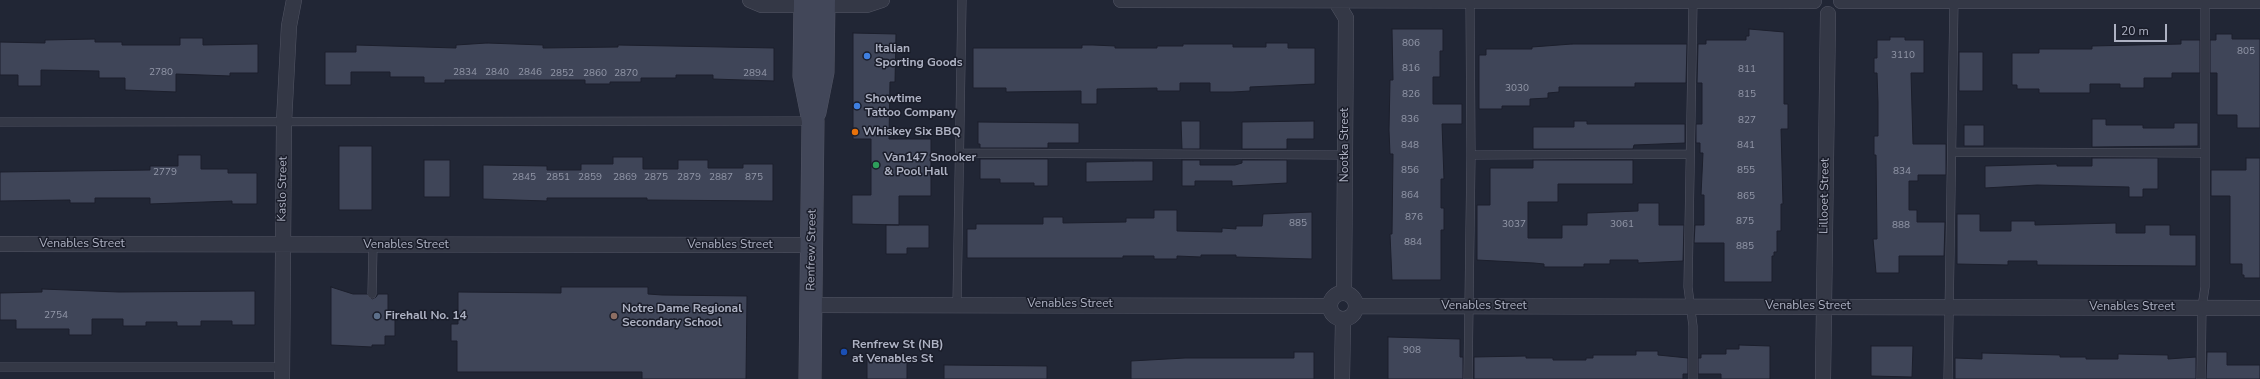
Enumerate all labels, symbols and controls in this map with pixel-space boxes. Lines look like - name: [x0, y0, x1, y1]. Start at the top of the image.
- scale bar: [2116, 16, 2169, 42]
- text: 20 m: [2121, 23, 2149, 39]
- house number: 806: [1402, 38, 1420, 50]
- place label: Italian Sporting Goods: [875, 42, 963, 70]
- house number: 805: [2237, 46, 2255, 58]
- house number: 3110: [1891, 50, 1915, 62]
- marker: Italian Sporting Goods: [862, 51, 872, 61]
- house number: 816: [1402, 63, 1420, 75]
- house number: 811: [1738, 64, 1756, 76]
- house number: 2780: [149, 67, 173, 79]
- house number: 2834: [453, 67, 477, 79]
- house number: 2840: [485, 67, 509, 79]
- house number: 2846: [518, 67, 542, 79]
- house number: 2852: [550, 68, 574, 80]
- house number: 2860: [583, 68, 607, 80]
- house number: 2870: [614, 68, 638, 80]
- house number: 2894: [743, 68, 767, 80]
- house number: 3030: [1505, 83, 1529, 95]
- house number: 826: [1402, 89, 1420, 101]
- house number: 815: [1738, 89, 1756, 101]
- place label: Showtime Tattoo Company: [865, 92, 956, 120]
- marker: Showtime Tattoo Company: [852, 101, 862, 111]
- street label: Nootka Street: [1338, 108, 1352, 182]
- house number: 836: [1401, 114, 1419, 126]
- house number: 827: [1738, 115, 1756, 127]
- place label: Whiskey Six BBQ: [863, 125, 961, 139]
- marker: Whiskey Six BBQ: [850, 127, 860, 137]
- house number: 848: [1401, 140, 1419, 152]
- house number: 841: [1737, 140, 1755, 152]
- place label: Van147 Snooker & Pool Hall: [884, 151, 976, 179]
- street label: Kaslo Street: [275, 156, 291, 222]
- street label: Lillooet Street: [1817, 158, 1833, 234]
- marker: Van147 Snooker & Pool Hall: [871, 160, 881, 170]
- house number: 856: [1401, 165, 1419, 177]
- house number: 855: [1737, 165, 1755, 177]
- house number: 834: [1893, 166, 1911, 178]
- house number: 2779: [153, 167, 177, 179]
- house number: 2845: [512, 172, 536, 184]
- house number: 2851: [546, 172, 570, 184]
- house number: 2859: [578, 172, 602, 184]
- house number: 2869: [613, 172, 637, 184]
- house number: 2875: [644, 172, 668, 184]
- house number: 2879: [677, 172, 701, 184]
- house number: 2887: [709, 172, 733, 184]
- house number: 875: [745, 172, 763, 184]
- house number: 864: [1401, 190, 1419, 202]
- house number: 865: [1737, 191, 1755, 203]
- street label: Renfrew Street: [804, 209, 820, 291]
- house number: 876: [1405, 212, 1423, 224]
- house number: 875: [1736, 216, 1754, 228]
- house number: 885: [1289, 218, 1307, 230]
- house number: 3037: [1502, 219, 1526, 231]
- house number: 3061: [1610, 219, 1634, 231]
- house number: 888: [1892, 220, 1910, 232]
- street label: Venables Street: [39, 237, 125, 251]
- house number: 884: [1404, 237, 1422, 249]
- street label: Venables Street: [363, 238, 449, 252]
- street label: Venables Street: [687, 238, 773, 252]
- house number: 885: [1736, 241, 1754, 253]
- street label: Venables Street: [1027, 297, 1113, 311]
- street label: Venables Street: [1441, 299, 1527, 313]
- street label: Venables Street: [1765, 299, 1851, 313]
- street label: Venables Street: [2089, 300, 2175, 314]
- place label: Notre Dame Regional Secondary School: [622, 302, 742, 330]
- place label: Firehall No. 14: [385, 309, 467, 323]
- house number: 2754: [44, 310, 68, 322]
- marker: Firehall No. 14: [372, 311, 382, 321]
- marker: Notre Dame Regional Secondary School: [609, 311, 619, 321]
- place label: Renfrew St (NB) at Venables St: [852, 338, 944, 366]
- house number: 908: [1403, 345, 1421, 357]
- marker: Renfrew St (NB) at Venables St: [839, 347, 849, 357]

